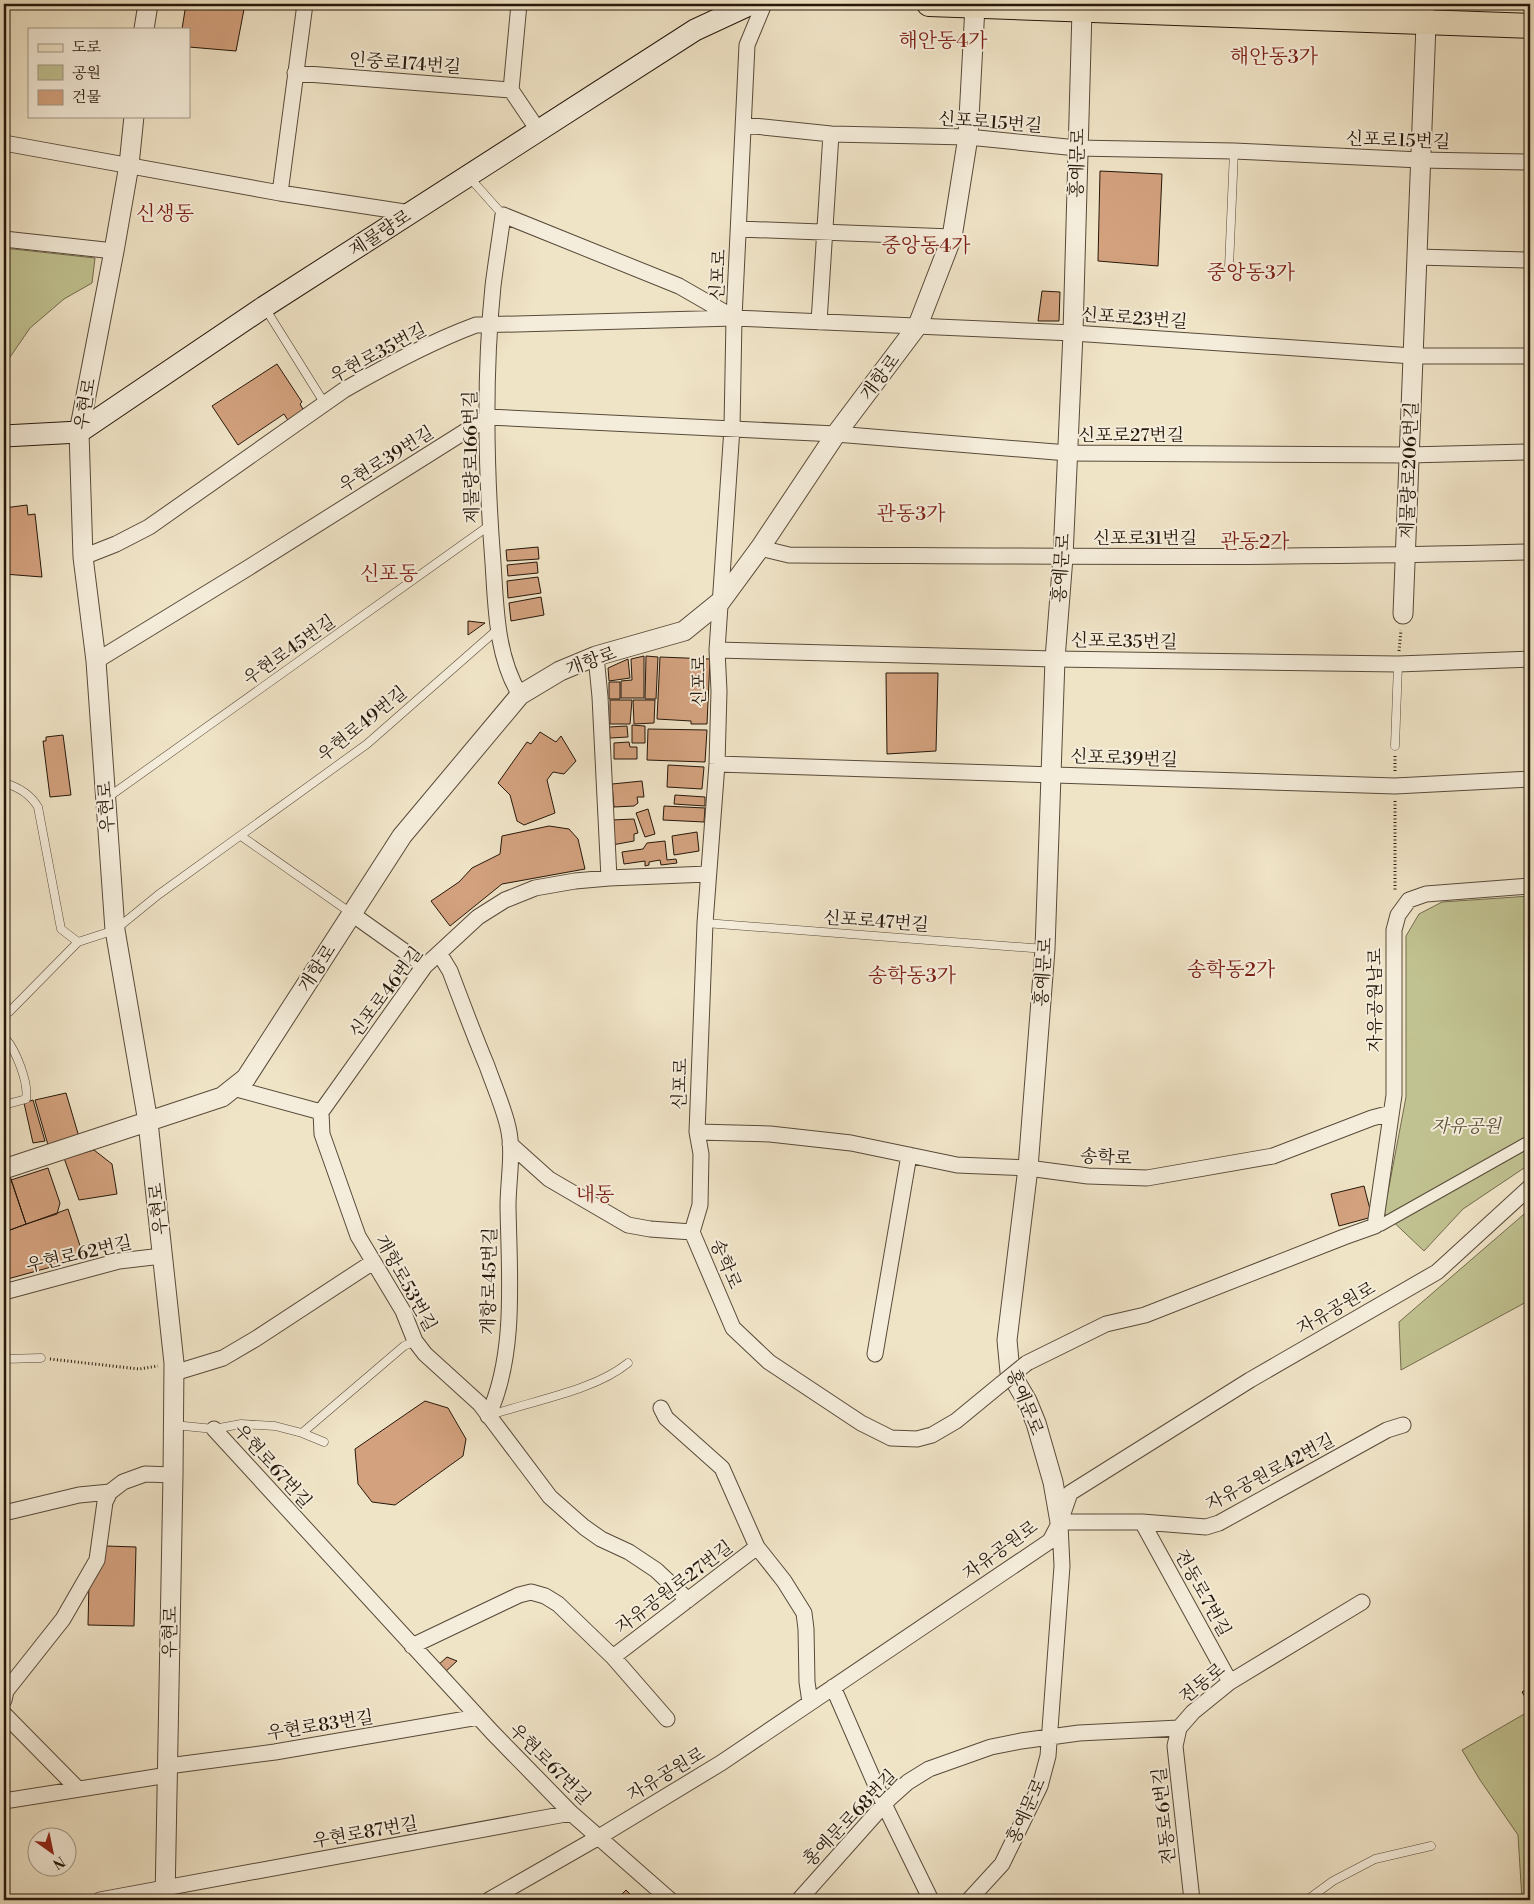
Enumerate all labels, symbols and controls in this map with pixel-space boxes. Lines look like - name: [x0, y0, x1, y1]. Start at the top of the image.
- legend: [28, 28, 190, 118]
- district label: 해안동4가: [898, 29, 988, 54]
- text: 도로: [72, 38, 101, 57]
- district label: 해안동3가: [1230, 45, 1319, 70]
- street label: 인중로174번길: [348, 48, 462, 79]
- text: 공원: [72, 64, 101, 83]
- text: 건물: [72, 88, 101, 107]
- street label: 신포로15번길: [937, 107, 1043, 138]
- street label: 신포로15번길: [1345, 127, 1451, 154]
- street label: 홍예문로: [1065, 128, 1090, 198]
- district label: 신생동: [136, 202, 194, 227]
- street label: 제물량로: [345, 205, 416, 262]
- district label: 중앙동4가: [881, 234, 971, 259]
- street label: 신포로: [706, 248, 731, 302]
- district label: 중앙동3가: [1207, 261, 1296, 286]
- street label: 신포로23번길: [1080, 303, 1188, 334]
- street label: 우현로35번길: [326, 318, 431, 389]
- street label: 개항로: [856, 350, 905, 405]
- street label: 우현로: [70, 376, 101, 432]
- street label: 제물량로166번길: [459, 390, 484, 524]
- street label: 제물량로206번길: [1396, 401, 1423, 539]
- street label: 우현로39번길: [334, 421, 438, 498]
- street label: 신포로27번길: [1078, 424, 1184, 447]
- district label: 관동3가: [877, 502, 946, 527]
- street label: 신포로31번길: [1093, 527, 1197, 550]
- district label: 관동2가: [1220, 530, 1290, 555]
- street label: 홍예문로: [1048, 533, 1075, 604]
- district label: 신포동: [360, 562, 418, 587]
- street label: 우현로45번길: [239, 610, 340, 691]
- street label: 신포로35번길: [1070, 629, 1178, 654]
- street label: 개항로: [563, 642, 620, 681]
- street label: 신포로: [688, 655, 711, 707]
- street label: 우현로49번길: [313, 681, 412, 767]
- street label: 신포로39번길: [1070, 745, 1178, 772]
- street label: 우현로: [93, 780, 120, 834]
- street label: 신포로47번길: [822, 906, 930, 937]
- street label: 홍예문로: [1030, 937, 1057, 1008]
- street label: 개항로: [294, 940, 341, 996]
- street label: 신포로46번길: [345, 942, 428, 1043]
- street label: 자유공원남로: [1364, 948, 1387, 1052]
- district label: 송학동2가: [1187, 958, 1276, 983]
- district label: 송학동3가: [868, 964, 957, 989]
- street label: 신포로: [668, 1058, 693, 1110]
- park label: 자유공원: [1431, 1115, 1502, 1138]
- street label: 송학로: [1079, 1145, 1133, 1170]
- street label: 우현로: [144, 1182, 173, 1236]
- district label: 내동: [576, 1183, 614, 1208]
- street label: 개항로45번길: [477, 1227, 502, 1335]
- street label: 우현로62번길: [24, 1231, 134, 1278]
- street label: 개항로53번길: [370, 1231, 442, 1336]
- street label: 송학로: [705, 1236, 746, 1293]
- street label: 자유공원로: [1293, 1277, 1380, 1340]
- street label: 홍예문로: [1001, 1366, 1048, 1439]
- street label: 우현로67번길: [229, 1419, 317, 1513]
- street label: 자유공원로42번길: [1202, 1429, 1339, 1516]
- street label: 자유공원로: [958, 1516, 1042, 1585]
- street label: 자유공원로27번길: [611, 1536, 738, 1639]
- street label: 전동로7번길: [1169, 1546, 1236, 1641]
- street label: 우현로: [159, 1606, 182, 1658]
- street label: 전동로: [1175, 1658, 1230, 1709]
- street label: 우현로83번길: [265, 1706, 375, 1745]
- street label: 우현로67번길: [504, 1719, 595, 1810]
- street label: 자유공원로: [623, 1742, 709, 1807]
- street label: 홍예문로68번길: [798, 1765, 902, 1872]
- street label: 전동로6번길: [1148, 1766, 1181, 1866]
- street label: 홍예문로: [1002, 1775, 1051, 1848]
- street label: 우현로87번길: [310, 1812, 420, 1853]
- north arrow: [28, 1826, 78, 1876]
- text: N: [49, 1851, 68, 1873]

